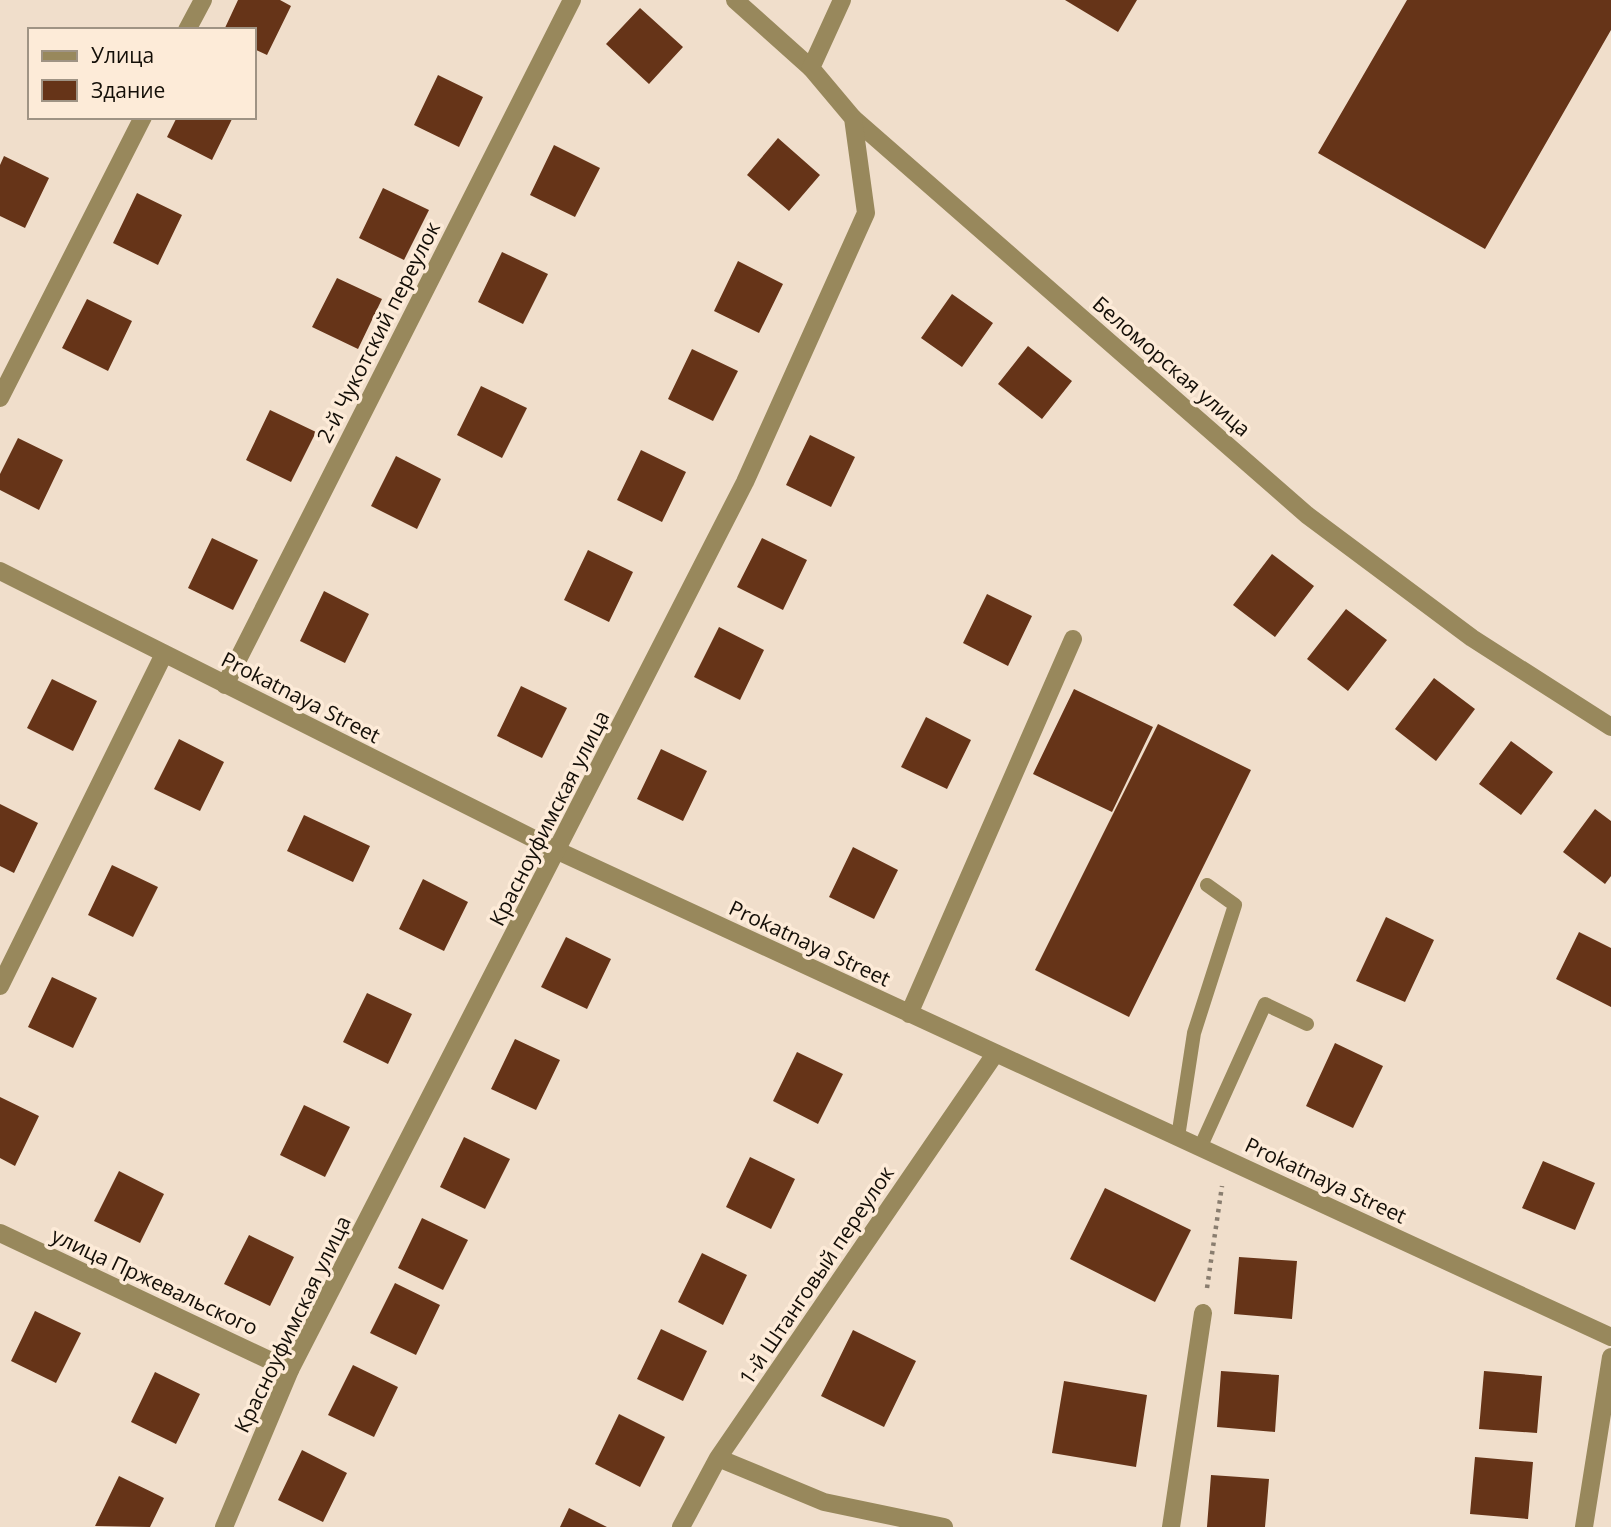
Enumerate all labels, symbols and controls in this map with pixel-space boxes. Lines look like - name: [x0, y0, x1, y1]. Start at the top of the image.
- legend: [28, 28, 256, 119]
- text: Улица: [91, 41, 154, 69]
- text: Здание: [91, 76, 165, 104]
- street label: 2-й Чукотский переулок: [310, 217, 446, 447]
- street label: Беломорская улица: [1087, 290, 1257, 442]
- street label: Prokatnaya Street: [217, 645, 385, 749]
- street label: Красноуфимская улица: [483, 706, 615, 930]
- street label: Prokatnaya Street: [725, 893, 895, 993]
- street label: Prokatnaya Street: [1241, 1130, 1411, 1230]
- street label: 1-й Штанговый переулок: [732, 1160, 900, 1390]
- street label: Красноуфимская улица: [227, 1211, 357, 1437]
- street label: улица Пржевальского: [47, 1221, 263, 1341]

